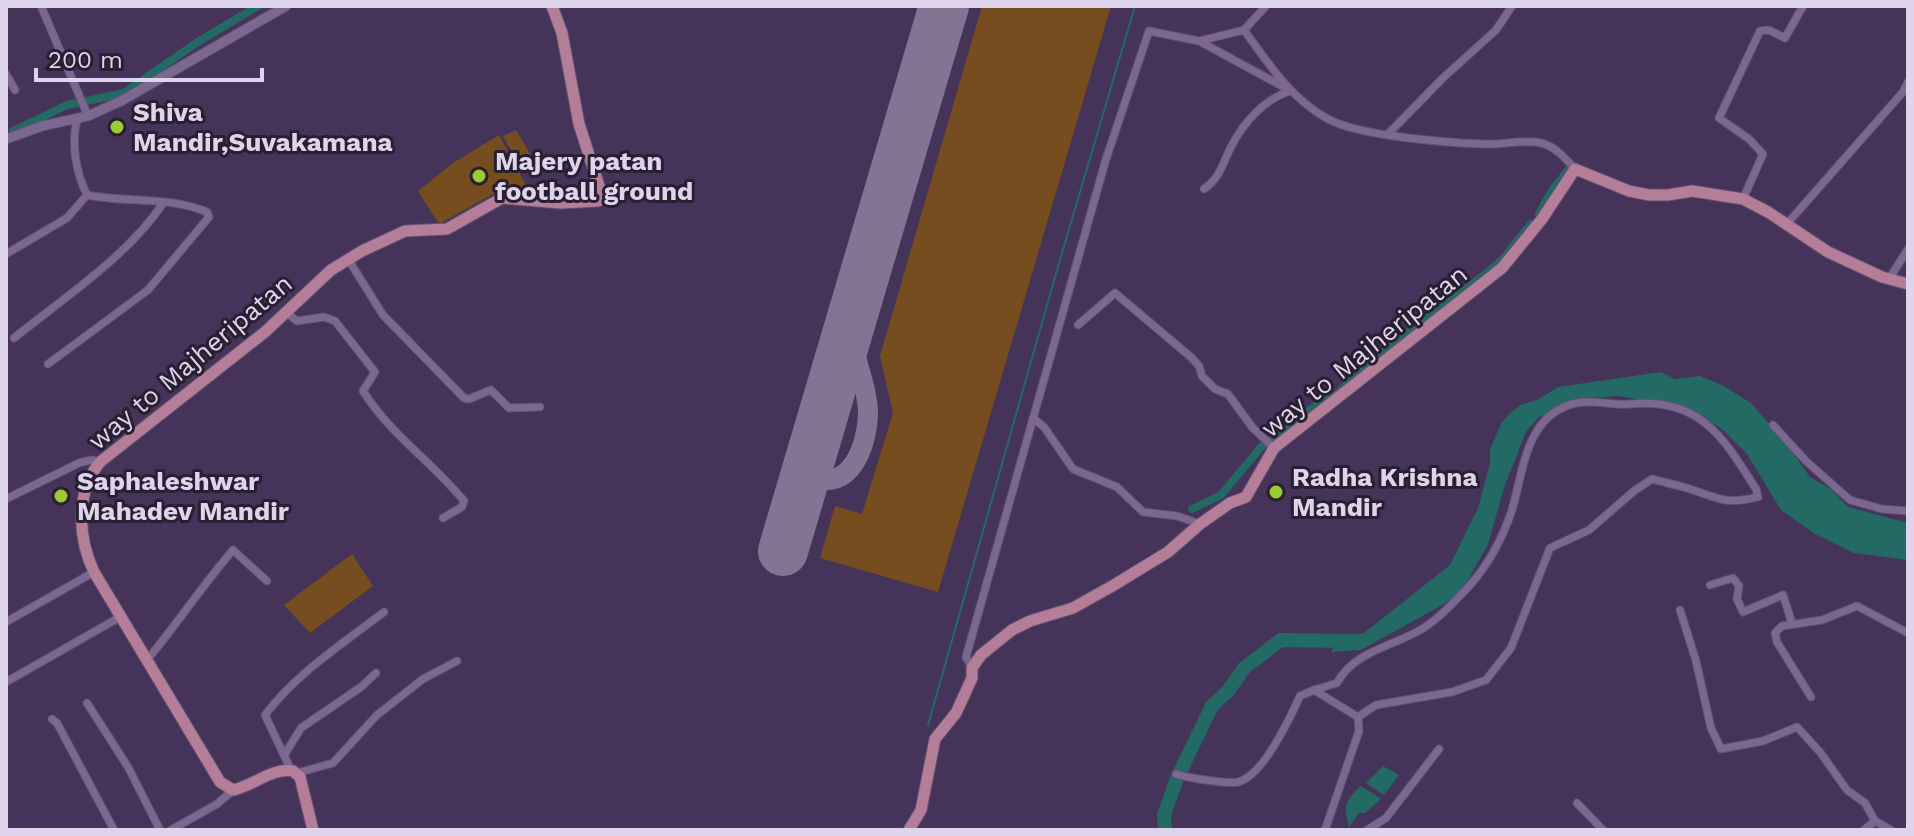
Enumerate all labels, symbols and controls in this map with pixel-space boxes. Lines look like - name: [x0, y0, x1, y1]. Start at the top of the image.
- scale bar: [36, 32, 262, 82]
- text: 200 m: [48, 46, 123, 74]
- place label: Shiva Mandir,Suvakamana: [133, 97, 393, 157]
- marker: Shiva Mandir,Suvakamana: [108, 118, 126, 136]
- place label: Majery patan football ground: [495, 146, 693, 206]
- marker: Majery patan football ground: [470, 167, 488, 185]
- street label: way to Majheripatan: [1255, 259, 1473, 443]
- street label: way to Majheripatan: [82, 268, 298, 456]
- place label: Radha Krishna Mandir: [1292, 462, 1477, 522]
- place label: Saphaleshwar Mahadev Mandir: [77, 466, 290, 526]
- marker: Radha Krishna Mandir: [1267, 483, 1285, 501]
- marker: Saphaleshwar Mahadev Mandir: [52, 487, 70, 505]

